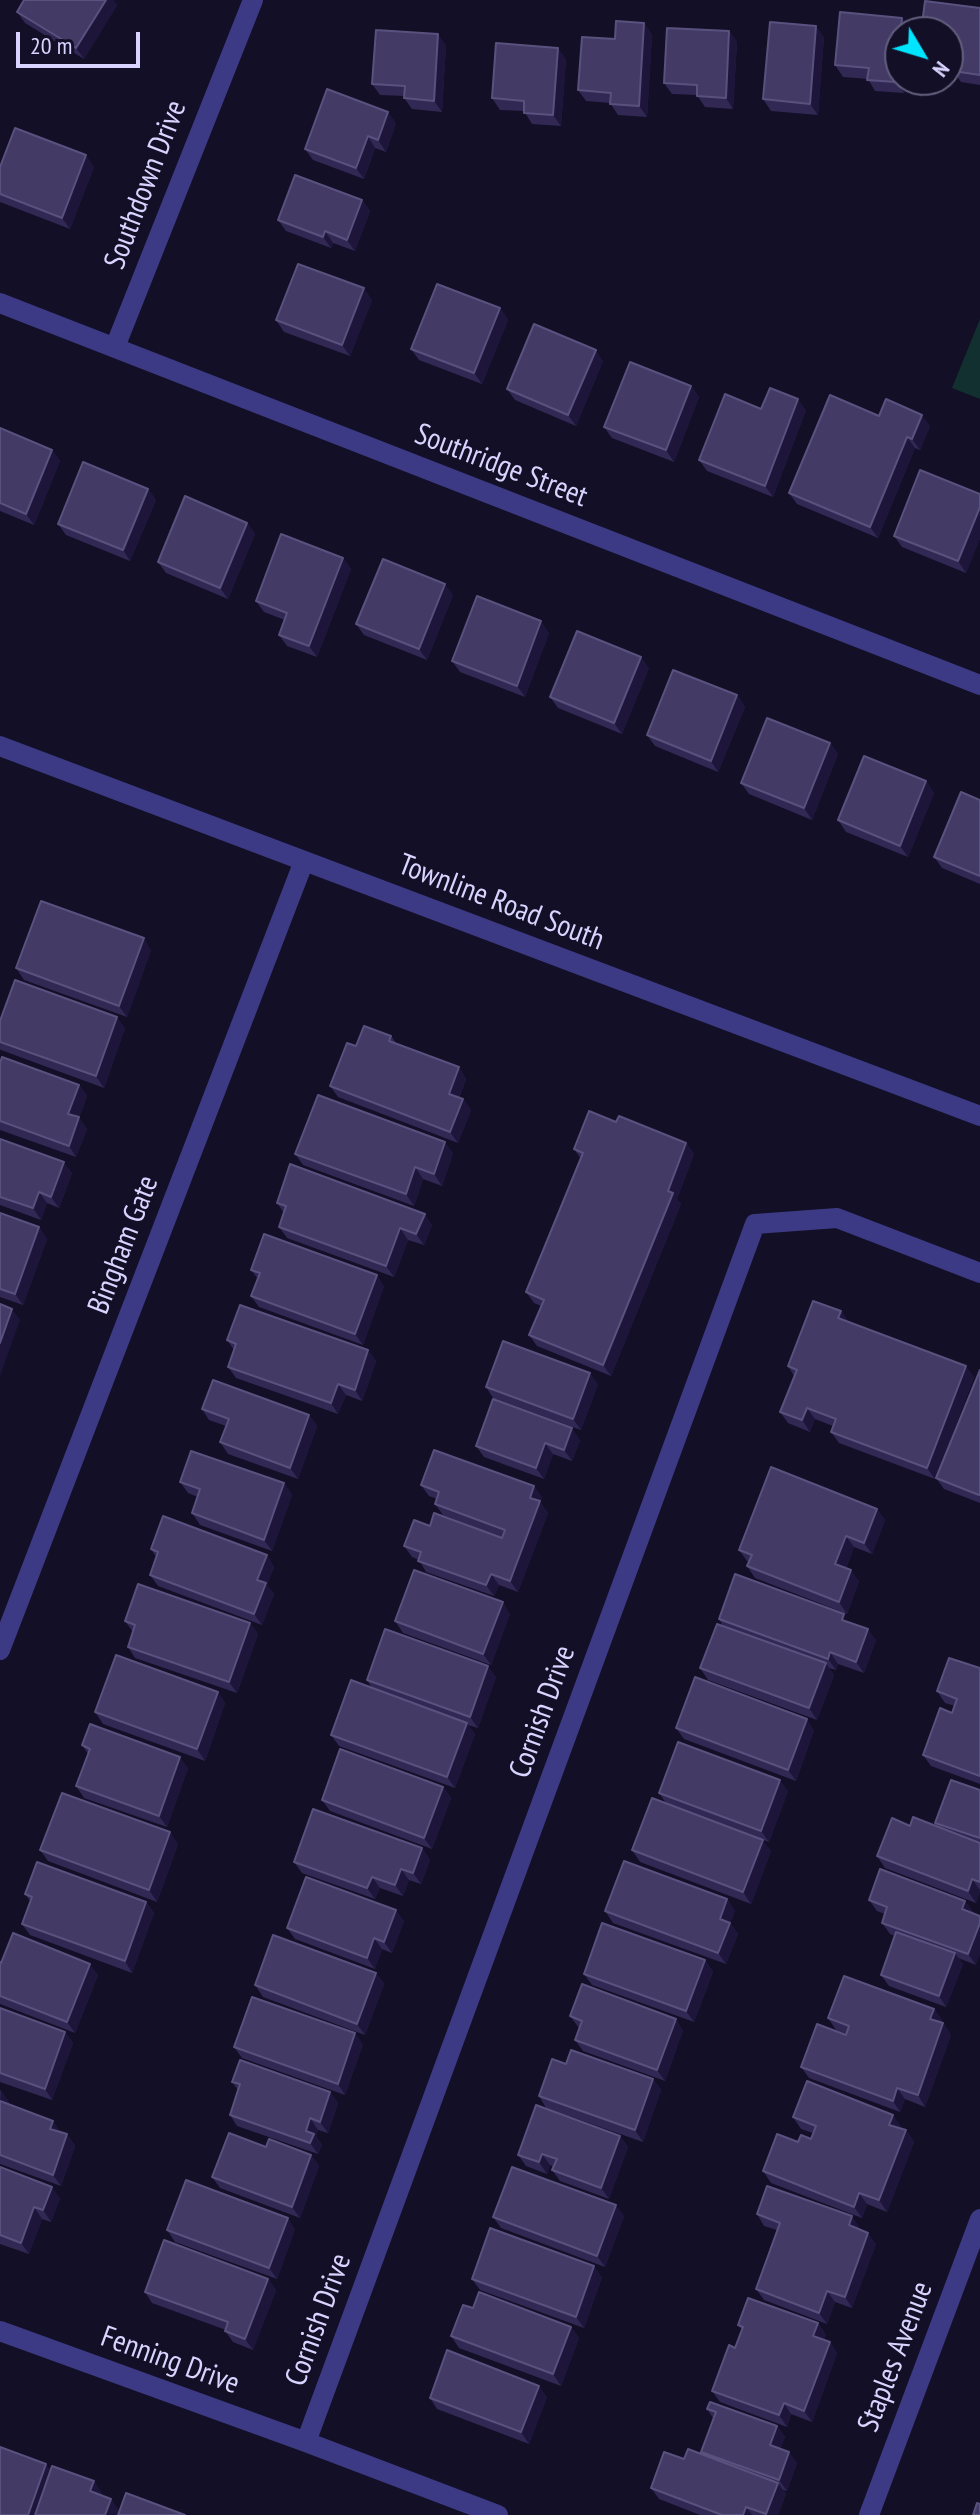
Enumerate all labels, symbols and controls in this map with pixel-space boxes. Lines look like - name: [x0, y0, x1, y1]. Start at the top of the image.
- scale bar: [20, 16, 144, 66]
- north arrow: [884, 16, 964, 96]
- text: 20 m: [30, 30, 72, 61]
- text: N: [927, 56, 956, 83]
- street label: Southdown Drive: [97, 96, 195, 274]
- street label: Southridge Street: [410, 417, 592, 515]
- street label: Townline Road South: [393, 847, 609, 959]
- street label: Bingham Gate: [81, 1171, 167, 1319]
- street label: Cornish Drive: [502, 1641, 584, 1783]
- street label: Cornish Drive: [278, 2249, 360, 2391]
- street label: Staples Avenue: [851, 2277, 941, 2437]
- street label: Fenning Drive: [96, 2319, 244, 2403]

